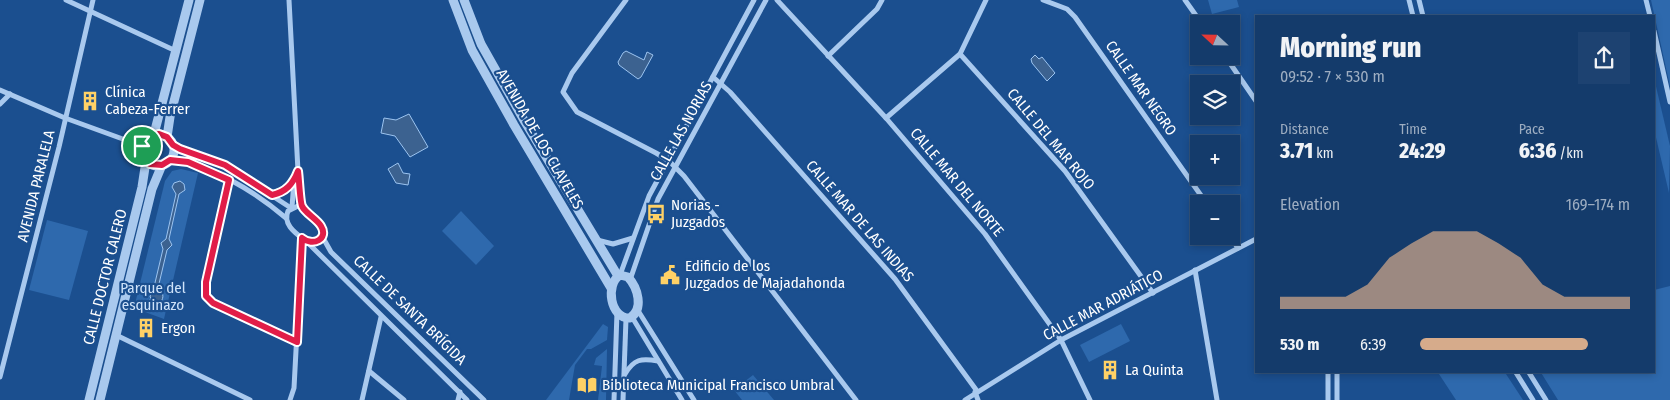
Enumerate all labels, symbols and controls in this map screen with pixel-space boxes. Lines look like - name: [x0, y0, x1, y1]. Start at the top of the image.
- north arrow: [1190, 15, 1240, 65]
- map controls: [1190, 15, 1240, 245]
- text: Morning run: [1280, 31, 1421, 64]
- button: share: [1578, 32, 1630, 84]
- street label: CALLE MAR NEGRO: [1102, 37, 1180, 139]
- street label: AVENIDA DE LOS CLAVELES: [493, 66, 587, 212]
- text: 09:52 · 7 × 530 m: [1280, 67, 1385, 86]
- button: layers: [1190, 75, 1240, 125]
- street label: CALLE LAS NORIAS: [646, 78, 716, 184]
- place label: Clínica Cabeza-Ferrer: [105, 83, 191, 118]
- street label: CALLE DEL MAR ROJO: [1003, 85, 1099, 193]
- building icon: Clínica Cabeza-Ferrer: [79, 90, 101, 112]
- text: Distance: [1280, 121, 1329, 138]
- text: Time: [1399, 121, 1427, 138]
- text: Pace: [1519, 121, 1545, 138]
- street label: CALLE MAR DEL NORTE: [906, 124, 1008, 240]
- pin: [121, 125, 163, 167]
- street label: AVENIDA PARALELA: [13, 128, 59, 244]
- icon: arrive: [128, 132, 156, 160]
- button: +: [1190, 135, 1240, 185]
- text: 3.71: [1280, 138, 1313, 164]
- text: 24:29: [1399, 138, 1446, 164]
- text: 6:36: [1519, 138, 1556, 164]
- text: km: [1313, 145, 1334, 162]
- text: /km: [1556, 145, 1583, 162]
- street label: CALLE MAR DE LAS INDIAS: [802, 156, 918, 286]
- button: −: [1190, 195, 1240, 245]
- text: Elevation: [1280, 195, 1340, 214]
- text: 169–174 m: [1566, 195, 1630, 214]
- place label: Norias - Juzgados: [671, 196, 725, 231]
- bus stop icon: Norias - Juzgados: [645, 203, 667, 225]
- street label: CALLE DOCTOR CALERO: [79, 207, 131, 347]
- street label: CALLE DE SANTA BRÍGIDA: [350, 251, 470, 369]
- place label: Edificio de los Juzgados de Majadahonda: [685, 257, 845, 292]
- public building icon: Edificio de los Juzgados de Majadahonda: [659, 264, 681, 286]
- street label: CALLE MAR ADRIÁTICO: [1040, 266, 1166, 344]
- park label: Parque del esquinazo: [120, 279, 186, 314]
- building icon: Ergon: [135, 317, 157, 339]
- place label: Ergon: [161, 319, 196, 337]
- text: 530 m: [1280, 335, 1320, 354]
- text: 6:39: [1360, 335, 1386, 354]
- building icon: La Quinta: [1099, 359, 1121, 381]
- place label: La Quinta: [1125, 361, 1184, 379]
- library icon: Biblioteca Municipal Francisco Umbral: [576, 374, 598, 396]
- place label: Biblioteca Municipal Francisco Umbral: [602, 376, 834, 394]

